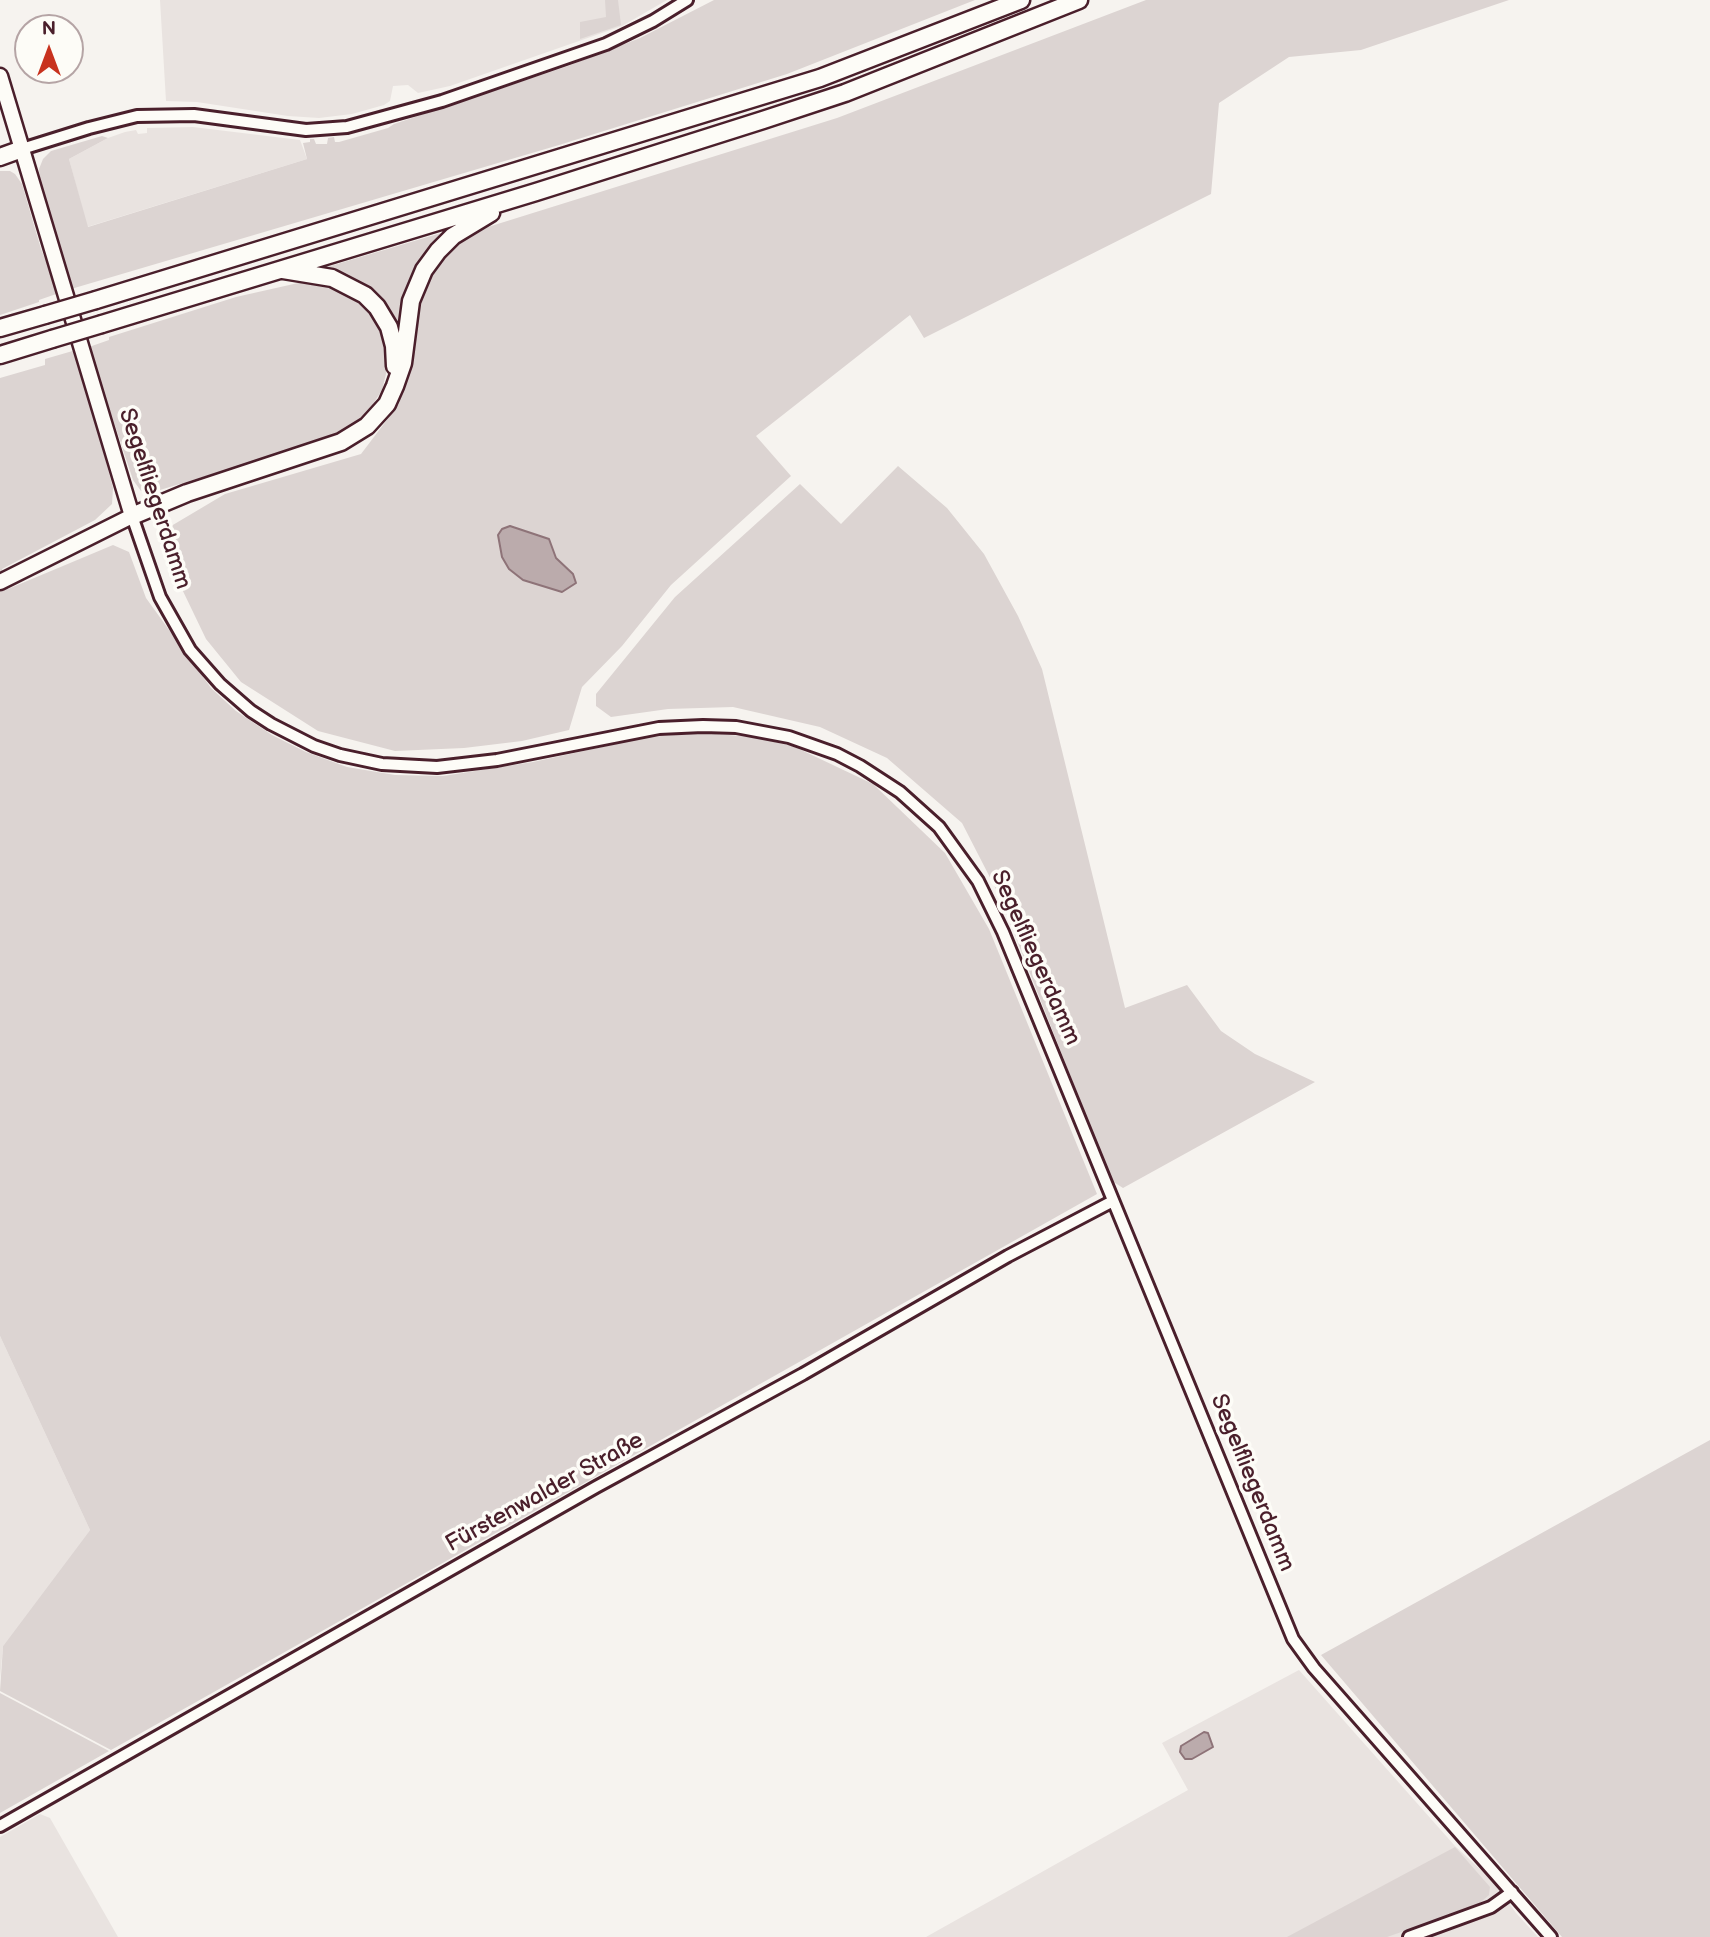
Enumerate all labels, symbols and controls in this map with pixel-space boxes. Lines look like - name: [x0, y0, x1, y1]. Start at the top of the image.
- north arrow: [14, 14, 84, 84]
- text: N: [42, 18, 56, 41]
- street label: Segelfliegerdamm: [112, 405, 196, 593]
- street label: Segelfliegerdamm: [984, 866, 1086, 1050]
- street label: Segelfliegerdamm: [1204, 1390, 1300, 1576]
- street label: Fürstenwalder Straße: [441, 1427, 649, 1559]

